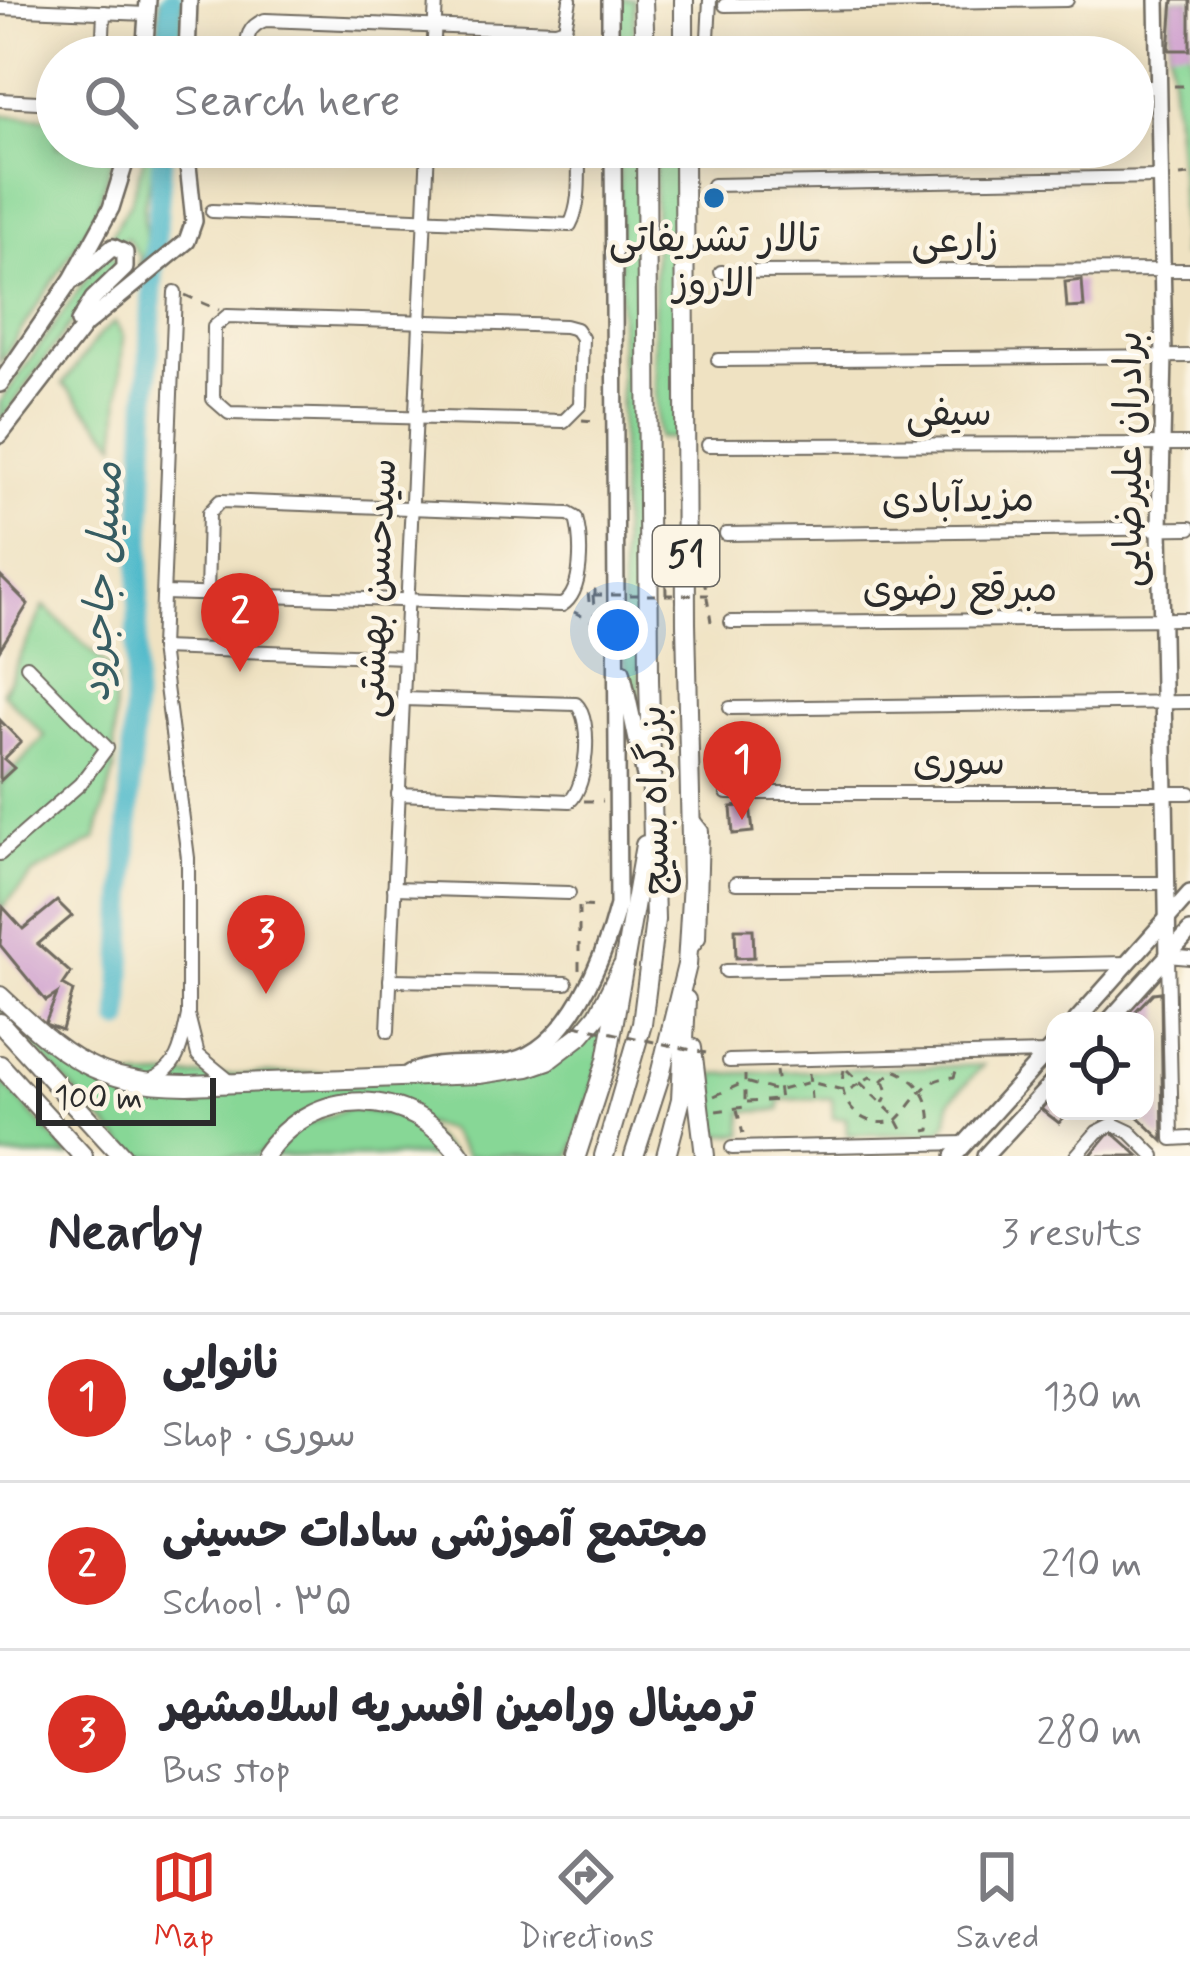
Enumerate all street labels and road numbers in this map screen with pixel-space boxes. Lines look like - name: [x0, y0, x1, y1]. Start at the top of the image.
- street label: زارعی: [911, 216, 999, 267]
- street label: برادران علیرضایی: [1105, 331, 1156, 587]
- street label: سیفی: [906, 389, 992, 440]
- street label: سیدحسن بهشتی: [346, 457, 410, 719]
- street label: مزیدآبادی: [881, 474, 1035, 528]
- road number: 51: [653, 526, 719, 586]
- street label: مبرقع رضوی: [863, 565, 1057, 616]
- street label: بزرگراه بسیج: [629, 705, 683, 895]
- street label: سوری: [913, 738, 1005, 789]

